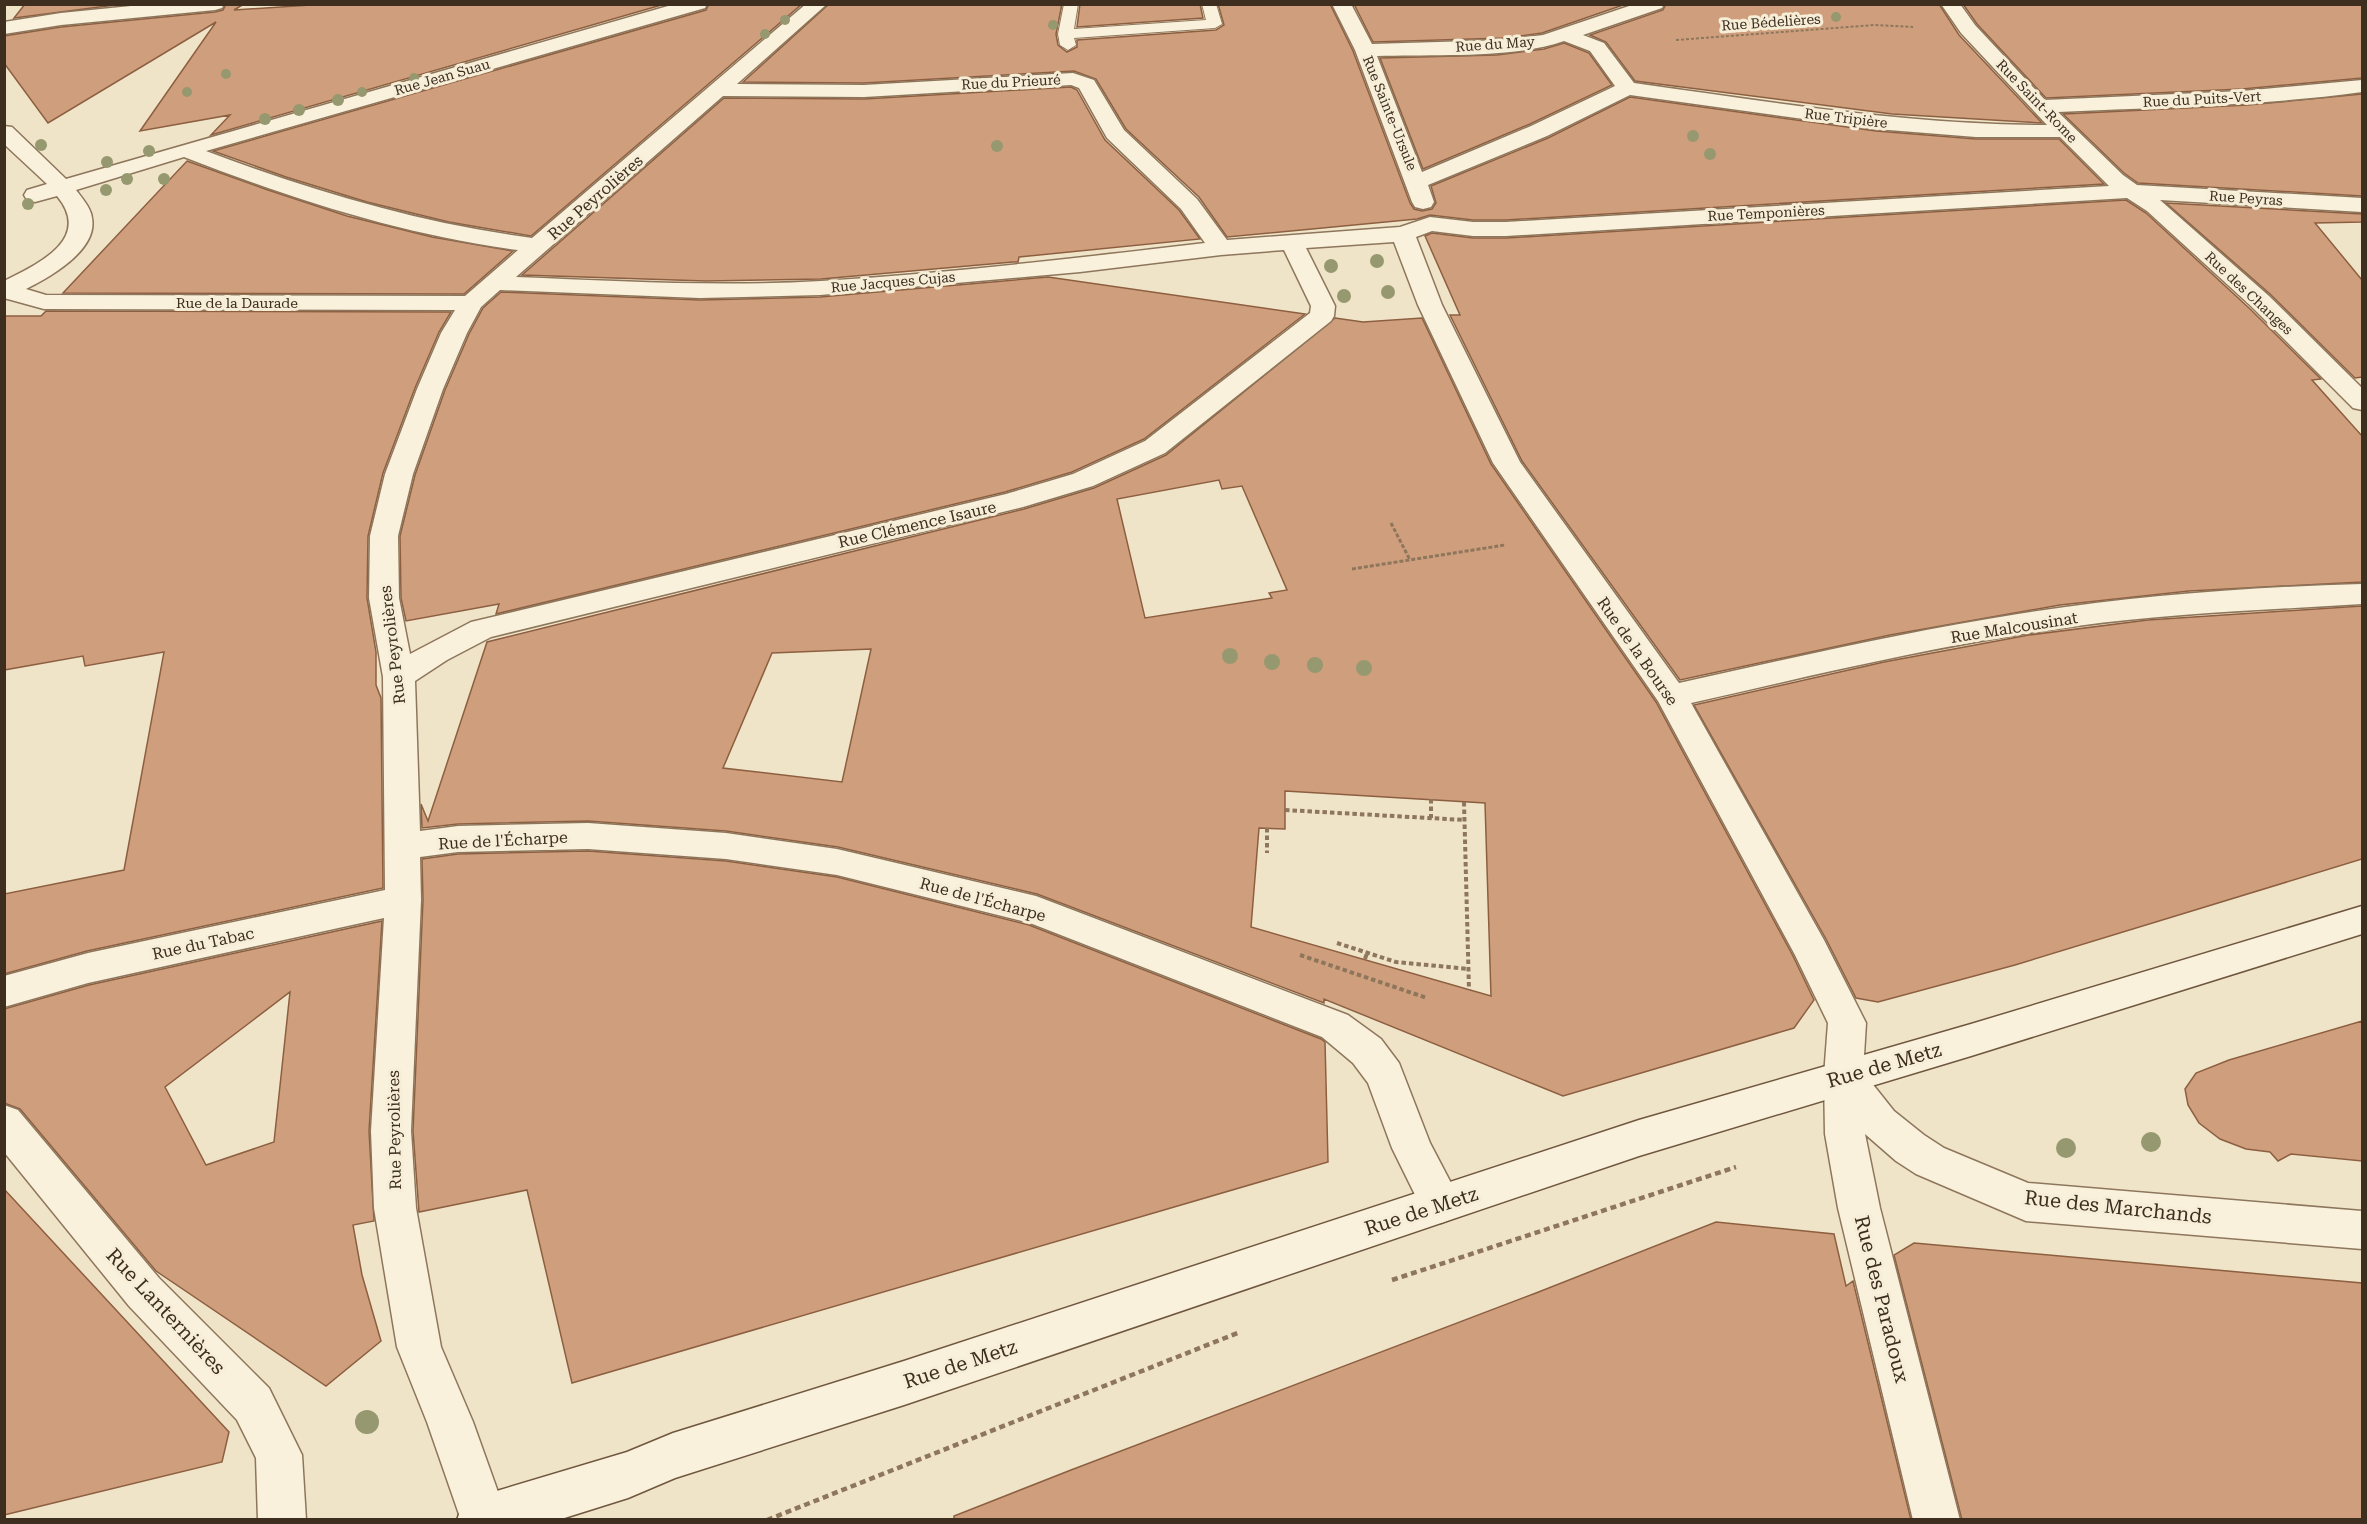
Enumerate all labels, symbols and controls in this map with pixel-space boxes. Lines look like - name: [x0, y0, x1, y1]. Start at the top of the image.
- street label: Rue Bédelières: [1721, 11, 1822, 33]
- street label: Rue du May: [1455, 33, 1536, 55]
- street label: Rue Sainte-Ursule: [1360, 53, 1420, 173]
- street label: Rue Jean Suau: [392, 56, 492, 98]
- street label: Rue Saint-Rome: [1993, 56, 2081, 146]
- street label: Rue du Prieuré: [961, 71, 1061, 93]
- street label: Rue du Puits-Vert: [2142, 88, 2262, 110]
- street label: Rue Tripière: [1804, 105, 1889, 131]
- street label: Rue Peyrolières: [544, 151, 647, 244]
- street label: Rue Peyras: [2209, 187, 2284, 209]
- street label: Rue Temponières: [1707, 202, 1825, 224]
- street label: Rue des Changes: [2202, 248, 2296, 338]
- street label: Rue Jacques Cujas: [830, 269, 956, 295]
- street label: Rue de la Daurade: [176, 295, 298, 311]
- street label: Rue Clémence Isaure: [836, 497, 998, 552]
- street label: Rue Peyrolières: [376, 584, 409, 705]
- street label: Rue de la Bourse: [1593, 593, 1682, 709]
- street label: Rue Malcousinat: [1949, 608, 2079, 647]
- street label: Rue de l'Écharpe: [438, 828, 568, 853]
- street label: Rue de l'Écharpe: [918, 874, 1048, 925]
- street label: Rue du Tabac: [150, 923, 256, 964]
- street label: Rue de Metz: [1824, 1037, 1944, 1093]
- street label: Rue Peyrolières: [384, 1070, 405, 1190]
- street label: Rue de Metz: [1361, 1181, 1481, 1241]
- street label: Rue des Marchands: [2023, 1185, 2213, 1229]
- street label: Rue des Paradoux: [1850, 1213, 1915, 1386]
- street label: Rue Lanternières: [101, 1243, 231, 1379]
- street label: Rue de Metz: [900, 1334, 1020, 1394]

